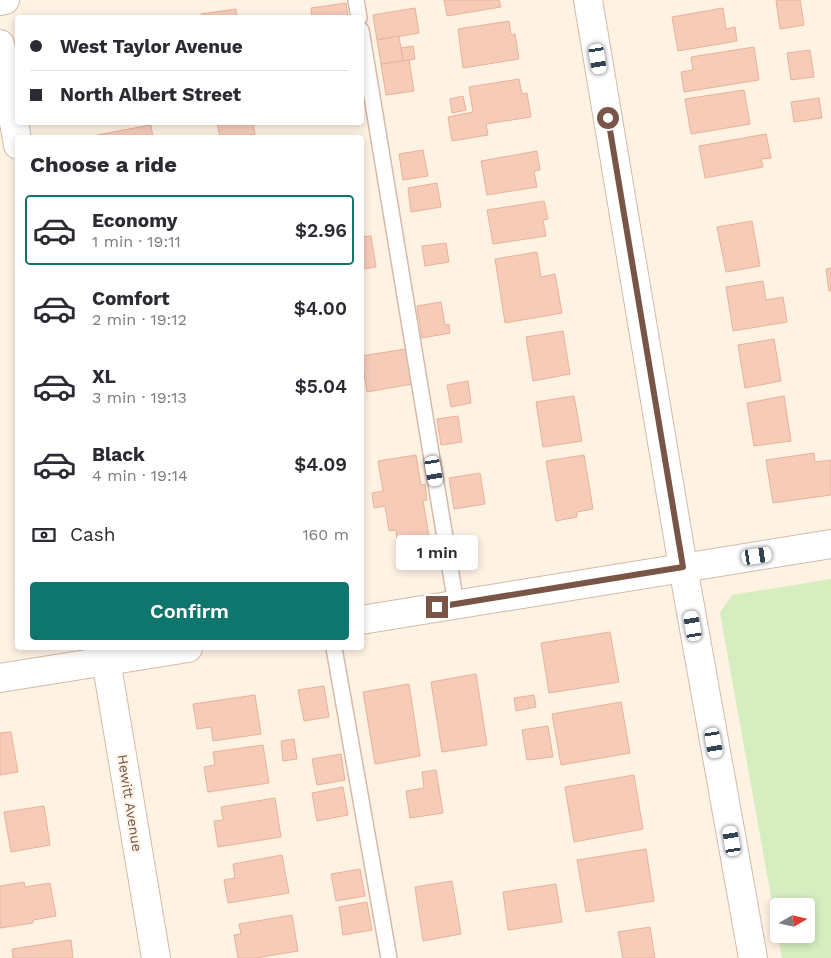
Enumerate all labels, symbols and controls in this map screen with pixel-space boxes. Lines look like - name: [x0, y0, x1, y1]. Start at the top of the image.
- text: West Taylor Avenue: [60, 35, 243, 58]
- car: [588, 43, 607, 75]
- text: North Albert Street: [60, 83, 241, 106]
- route start: [597, 107, 619, 129]
- text: Choose a ride: [30, 152, 177, 177]
- icon: car: [32, 208, 77, 253]
- text: Economy: [92, 209, 177, 232]
- text: $2.96: [295, 219, 347, 242]
- text: 1 min · 19:11: [92, 232, 181, 251]
- icon: car: [32, 286, 77, 331]
- text: Comfort: [92, 287, 170, 310]
- text: $4.00: [294, 297, 347, 320]
- text: 2 min · 19:12: [92, 310, 187, 329]
- icon: car: [32, 364, 77, 409]
- text: XL: [92, 365, 116, 388]
- text: $5.04: [295, 375, 347, 398]
- text: 3 min · 19:13: [92, 388, 187, 407]
- icon: car: [32, 442, 77, 487]
- text: Black: [92, 443, 145, 466]
- text: $4.09: [294, 453, 347, 476]
- car: [424, 455, 443, 487]
- text: 4 min · 19:14: [92, 466, 188, 485]
- icon: cash: [30, 521, 58, 549]
- text: Cash: [70, 523, 116, 546]
- text: 160 m: [302, 525, 349, 544]
- callout: 1 min: [396, 534, 478, 570]
- text: 1 min: [416, 543, 458, 562]
- car: [741, 546, 772, 566]
- button: Confirm: [30, 582, 349, 640]
- route end: [426, 596, 448, 618]
- car: [683, 610, 702, 642]
- car: [704, 727, 723, 759]
- street label: Hewitt Avenue: [114, 753, 146, 853]
- car: [722, 825, 741, 857]
- north arrow: [770, 898, 815, 942]
- map controls: [770, 898, 815, 943]

